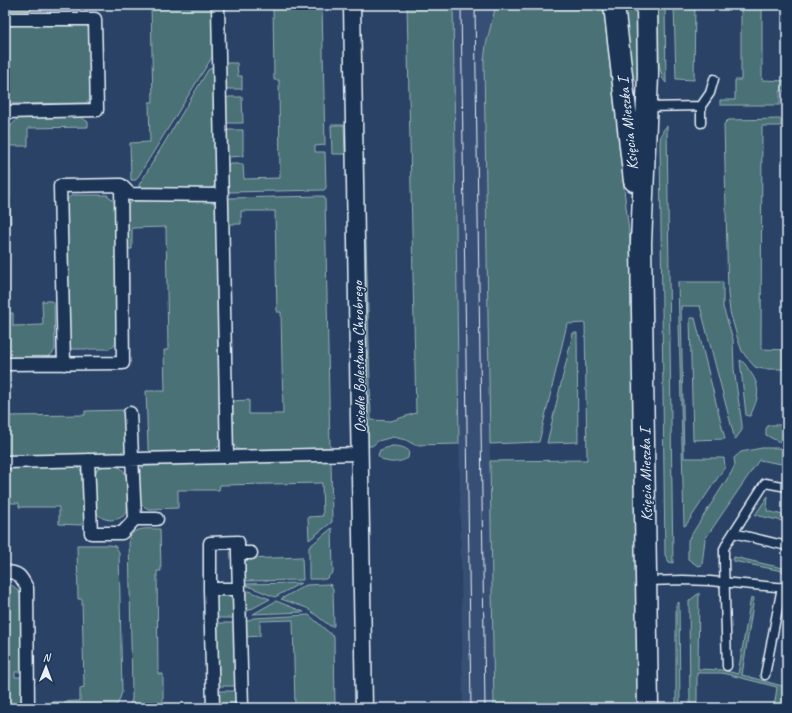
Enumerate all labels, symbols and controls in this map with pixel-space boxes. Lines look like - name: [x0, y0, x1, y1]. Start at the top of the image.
- street label: Księcia Mieszka I: [613, 73, 643, 171]
- street label: Osiedle Bolesława Chrobrego: [348, 279, 370, 433]
- street label: Księcia Mieszka I: [635, 425, 657, 521]
- north arrow: [26, 647, 66, 687]
- text: N: [43, 650, 52, 664]

